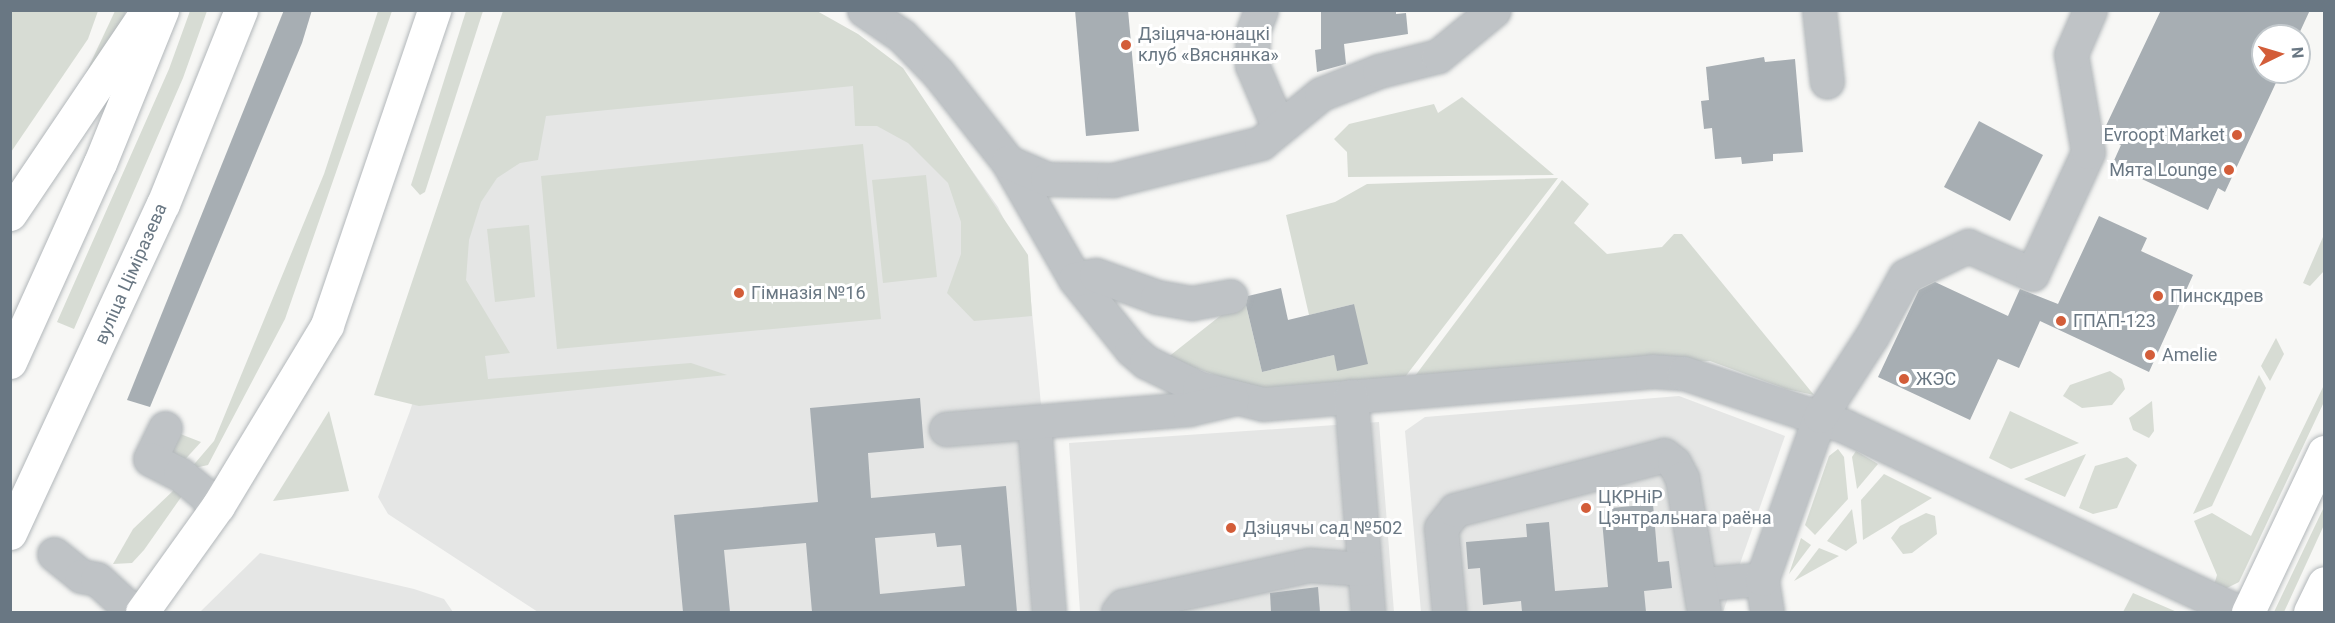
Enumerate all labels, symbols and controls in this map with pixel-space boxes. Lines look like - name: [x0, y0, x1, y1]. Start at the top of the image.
- place label: Дзіцяча-юнацкі клуб «Вяснянка»: [1138, 24, 1279, 66]
- north arrow: [2251, 24, 2311, 84]
- marker: Дзіцяча-юнацкі клуб «Вяснянка»: [1119, 38, 1133, 52]
- text: N: [2287, 46, 2307, 59]
- place label: Evroopt Market: [2103, 124, 2225, 146]
- marker: Evroopt Market: [2230, 128, 2244, 142]
- place label: Мята Lounge: [2109, 159, 2217, 181]
- marker: Мята Lounge: [2222, 163, 2236, 177]
- street label: вуліца Ціміразева: [90, 200, 172, 348]
- place label: Гімназія №16: [751, 282, 866, 304]
- place label: Пинскдрев: [2170, 285, 2264, 307]
- marker: Гімназія №16: [732, 286, 746, 300]
- marker: Пинскдрев: [2151, 289, 2165, 303]
- place label: ГПАП-123: [2073, 310, 2156, 332]
- marker: ГПАП-123: [2054, 314, 2068, 328]
- place label: Amelie: [2162, 344, 2217, 366]
- marker: Amelie: [2143, 348, 2157, 362]
- place label: ЖЭС: [1916, 368, 1956, 390]
- marker: ЖЭС: [1897, 372, 1911, 386]
- place label: ЦКРНіР Цэнтральнага раёна: [1598, 487, 1772, 530]
- marker: ЦКРНіР Цэнтральнага раёна: [1579, 501, 1593, 515]
- place label: Дзіцячы сад №502: [1243, 517, 1402, 539]
- marker: Дзіцячы сад №502: [1224, 521, 1238, 535]

